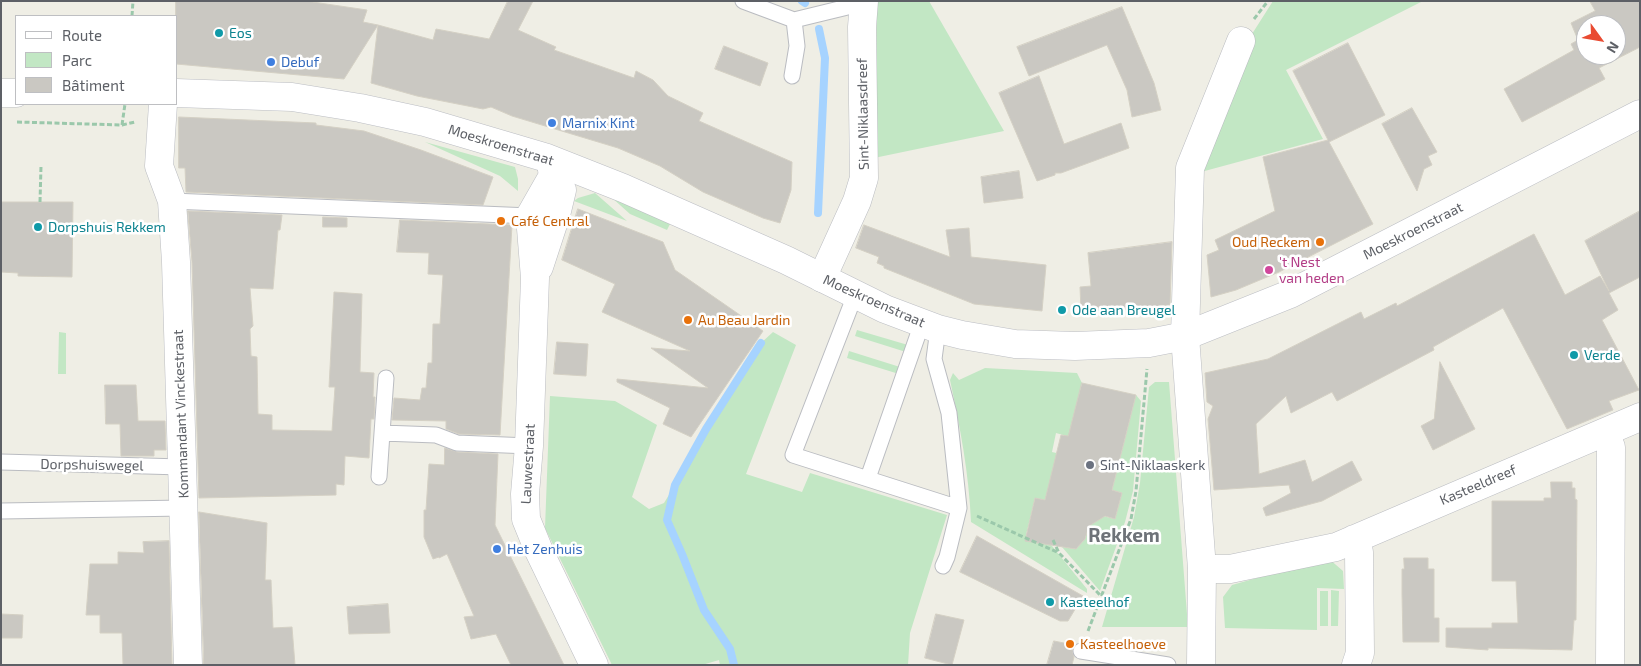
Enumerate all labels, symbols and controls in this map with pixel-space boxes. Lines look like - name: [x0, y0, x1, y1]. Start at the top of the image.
- legend: [15, 15, 178, 105]
- north arrow: [1576, 15, 1626, 65]
- place label: Eos: [229, 25, 252, 41]
- text: Route: [62, 26, 102, 44]
- marker: Eos: [213, 27, 225, 39]
- text: N: [1603, 39, 1623, 56]
- text: Parc: [62, 51, 92, 69]
- place label: Debuf: [281, 54, 319, 70]
- marker: Debuf: [265, 56, 277, 68]
- street label: Sint-Niklaasdreef: [854, 58, 872, 170]
- text: Bâtiment: [62, 76, 125, 94]
- place label: Marnix Kint: [562, 115, 635, 131]
- marker: Marnix Kint: [546, 117, 558, 129]
- street label: Moeskroenstraat: [446, 121, 556, 169]
- street label: Moeskroenstraat: [1360, 199, 1466, 263]
- place label: Café Central: [511, 213, 589, 229]
- marker: Café Central: [495, 215, 507, 227]
- place label: Dorpshuis Rekkem: [48, 219, 166, 235]
- marker: Dorpshuis Rekkem: [32, 221, 44, 233]
- place label: Oud Reckem: [1232, 234, 1310, 250]
- marker: Oud Reckem: [1314, 236, 1326, 248]
- place label: 't Nest van heden: [1279, 254, 1345, 286]
- marker: 't Nest van heden: [1263, 264, 1275, 276]
- street label: Moeskroenstraat: [820, 271, 928, 331]
- place label: Ode aan Breugel: [1072, 302, 1176, 318]
- marker: Ode aan Breugel: [1056, 304, 1068, 316]
- place label: Au Beau Jardin: [698, 312, 790, 328]
- marker: Au Beau Jardin: [682, 314, 694, 326]
- street label: Kommandant Vinckestraat: [170, 329, 192, 499]
- place label: Verde: [1584, 347, 1621, 363]
- marker: Verde: [1568, 349, 1580, 361]
- street label: Lauwestraat: [518, 423, 538, 505]
- street label: Dorpshuiswegel: [40, 456, 144, 474]
- place label: Sint-Niklaaskerk: [1100, 457, 1205, 473]
- marker: Sint-Niklaaskerk: [1084, 459, 1096, 471]
- street label: Kasteeldreef: [1437, 461, 1519, 509]
- district label: Rekkem: [1088, 525, 1160, 547]
- place label: Het Zenhuis: [507, 541, 583, 557]
- marker: Het Zenhuis: [491, 543, 503, 555]
- place label: Kasteelhof: [1060, 594, 1129, 610]
- marker: Kasteelhof: [1044, 596, 1056, 608]
- place label: Kasteelhoeve: [1080, 636, 1166, 652]
- marker: Kasteelhoeve: [1064, 638, 1076, 650]

